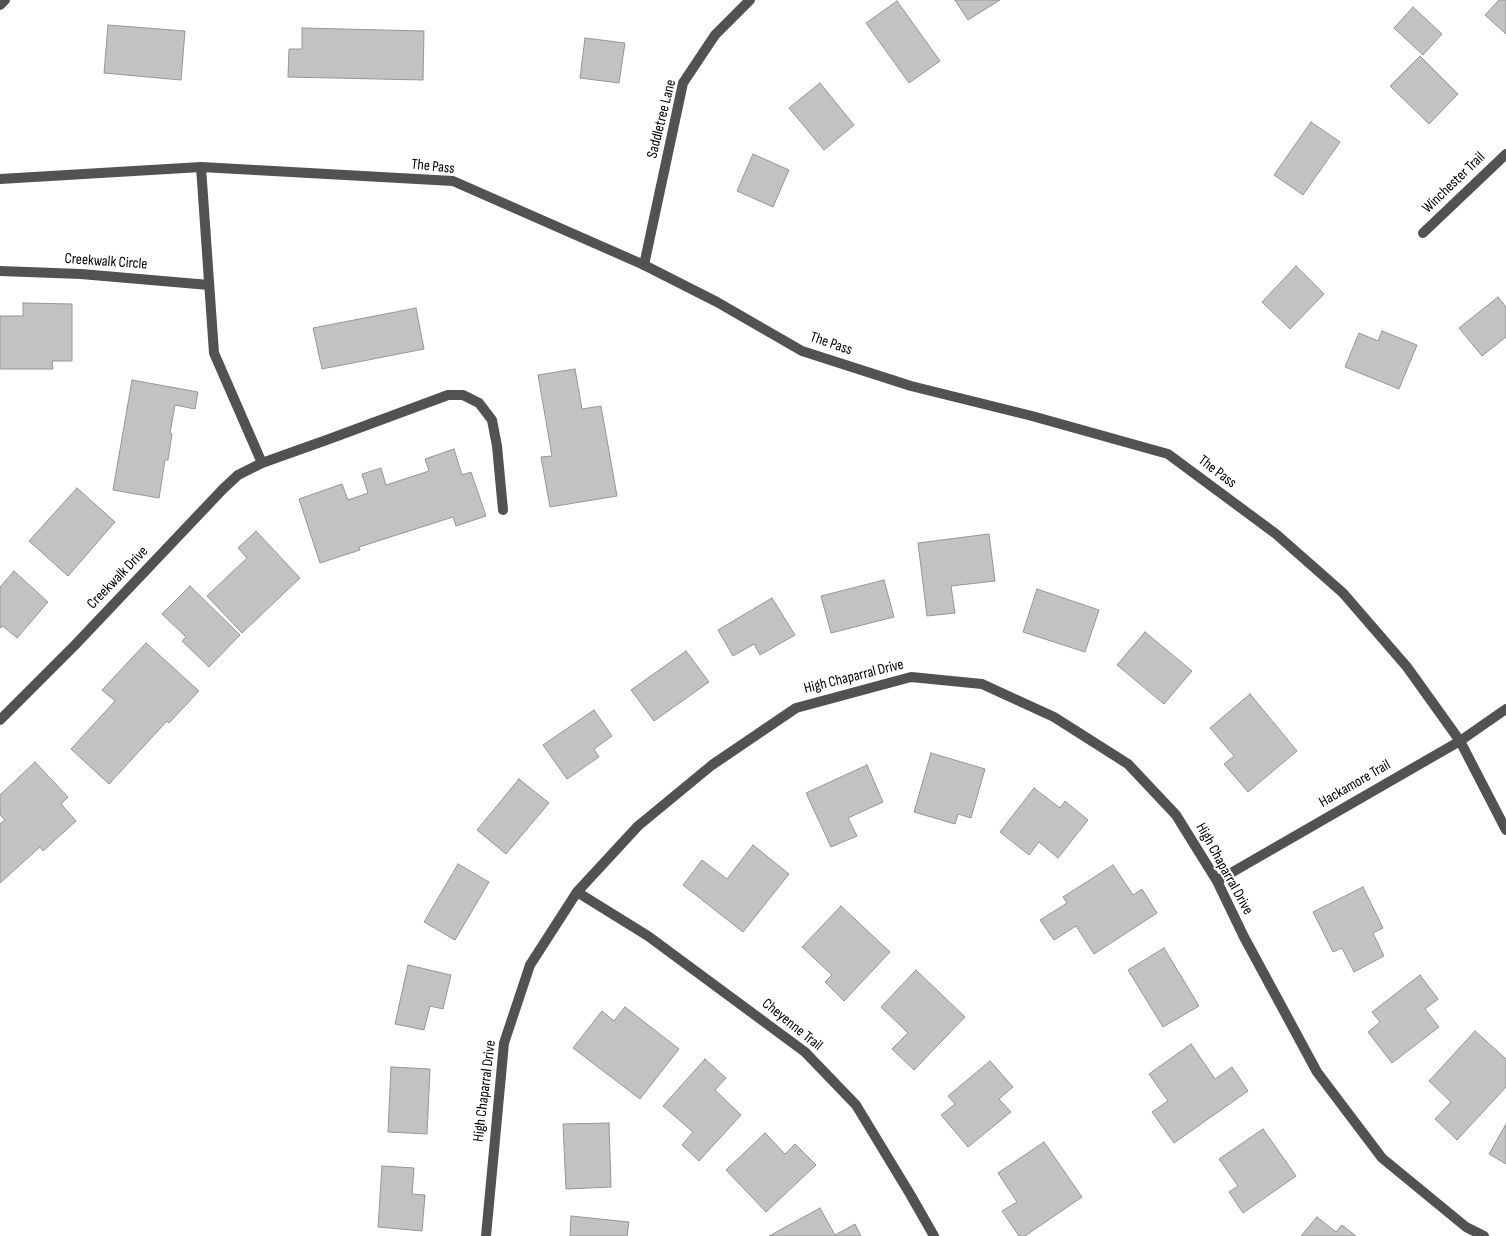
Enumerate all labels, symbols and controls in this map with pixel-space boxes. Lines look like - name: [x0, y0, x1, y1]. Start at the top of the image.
- street label: Saddletree Lane: [644, 78, 680, 160]
- street label: Winchester Trail: [1419, 149, 1489, 217]
- street label: The Pass: [411, 156, 455, 178]
- street label: Creekwalk Circle: [64, 250, 148, 274]
- street label: The Pass: [808, 328, 854, 360]
- street label: The Pass: [1194, 452, 1240, 492]
- street label: Creekwalk Drive: [84, 543, 152, 613]
- street label: High Chaparral Drive: [802, 656, 906, 698]
- street label: Hackamore Trail: [1316, 756, 1394, 812]
- street label: High Chaparral Drive: [1191, 820, 1257, 918]
- street label: Cheyenne Trail: [758, 995, 826, 1055]
- street label: High Chaparral Drive: [470, 1039, 500, 1143]

